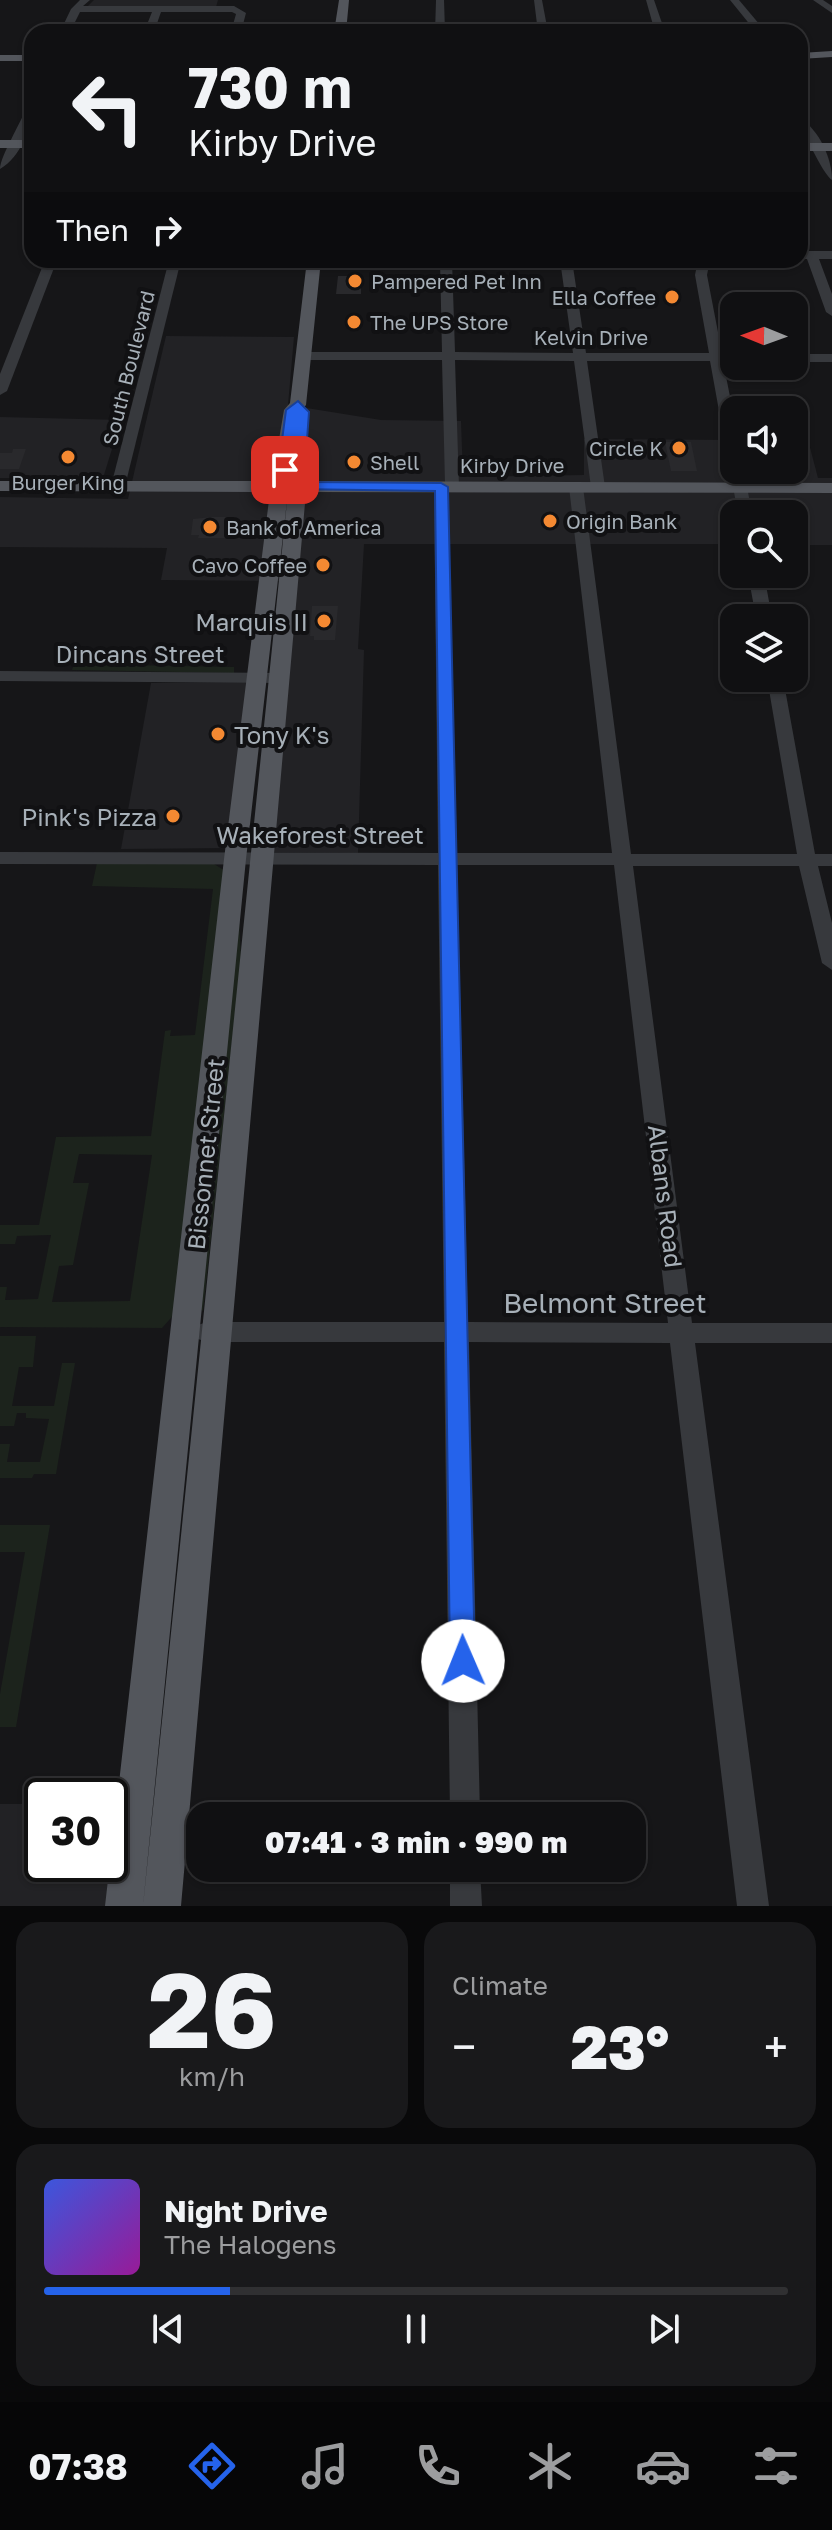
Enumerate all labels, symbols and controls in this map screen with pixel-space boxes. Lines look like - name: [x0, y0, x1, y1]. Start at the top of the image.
- text: 730 m: [188, 53, 352, 120]
- icon: left: [56, 56, 160, 160]
- text: Kirby Drive: [188, 121, 376, 164]
- icon: right: [145, 208, 189, 252]
- text: Then: [56, 212, 129, 248]
- place label: Pampered Pet Inn: [371, 269, 542, 293]
- marker: Pampered Pet Inn: [346, 272, 364, 290]
- place label: Ella Coffee: [552, 285, 656, 309]
- street label: South Boulevard: [97, 288, 159, 448]
- marker: Ella Coffee: [663, 288, 681, 306]
- north arrow: [720, 292, 808, 380]
- map controls: [720, 292, 808, 692]
- place label: The UPS Store: [370, 310, 508, 334]
- marker: The UPS Store: [345, 313, 363, 331]
- street label: Kelvin Drive: [534, 325, 648, 349]
- button: sound: [720, 396, 808, 484]
- pin: [251, 436, 319, 504]
- place label: Circle K: [589, 436, 663, 460]
- marker: Circle K: [670, 439, 688, 457]
- marker: Burger King: [59, 448, 77, 466]
- icon: arrive: [263, 448, 307, 492]
- place label: Shell: [370, 450, 420, 474]
- marker: Shell: [345, 453, 363, 471]
- street label: Kirby Drive: [460, 453, 564, 477]
- place label: Burger King: [11, 470, 125, 494]
- button: search: [720, 500, 808, 588]
- place label: Origin Bank: [566, 509, 677, 533]
- marker: Origin Bank: [541, 512, 559, 530]
- place label: Bank of America: [226, 515, 381, 539]
- marker: Bank of America: [201, 518, 219, 536]
- place label: Cavo Coffee: [192, 553, 307, 577]
- marker: Cavo Coffee: [314, 556, 332, 574]
- button: layers: [720, 604, 808, 692]
- place label: Marquis II: [195, 607, 308, 636]
- marker: Marquis II: [315, 612, 333, 630]
- street label: Dincans Street: [55, 639, 225, 668]
- place label: Tony K's: [234, 720, 329, 749]
- marker: Tony K's: [209, 725, 227, 743]
- place label: Pink's Pizza: [22, 802, 157, 831]
- marker: Pink's Pizza: [164, 807, 182, 825]
- street label: Wakeforest Street: [216, 820, 424, 849]
- street label: Bissonnet Street: [181, 1057, 229, 1251]
- street label: Albans Road: [643, 1123, 689, 1269]
- street label: Belmont Street: [503, 1286, 707, 1319]
- position arrow: [421, 1619, 505, 1703]
- speed limit sign: 30: [24, 1778, 128, 1882]
- text: 07:41 · 3 min · 990 m: [265, 1824, 567, 1860]
- text: 26: [147, 1946, 277, 2071]
- text: Climate: [452, 1970, 548, 2001]
- text: 23°: [571, 2010, 669, 2082]
- text: −: [452, 2020, 476, 2073]
- text: +: [764, 2020, 788, 2073]
- text: km/h: [179, 2061, 245, 2092]
- text: Night Drive: [164, 2193, 328, 2229]
- text: The Halogens: [164, 2229, 337, 2260]
- icon: previous: [146, 2307, 190, 2351]
- icon: pause: [394, 2307, 438, 2351]
- icon: next: [642, 2307, 686, 2351]
- icon: directions: [184, 2438, 240, 2494]
- icon: music: [297, 2438, 353, 2494]
- icon: phone: [410, 2438, 466, 2494]
- icon: climate: [522, 2438, 578, 2494]
- icon: car: [635, 2438, 691, 2494]
- icon: filters: [748, 2438, 804, 2494]
- text: 07:38: [28, 2445, 128, 2488]

